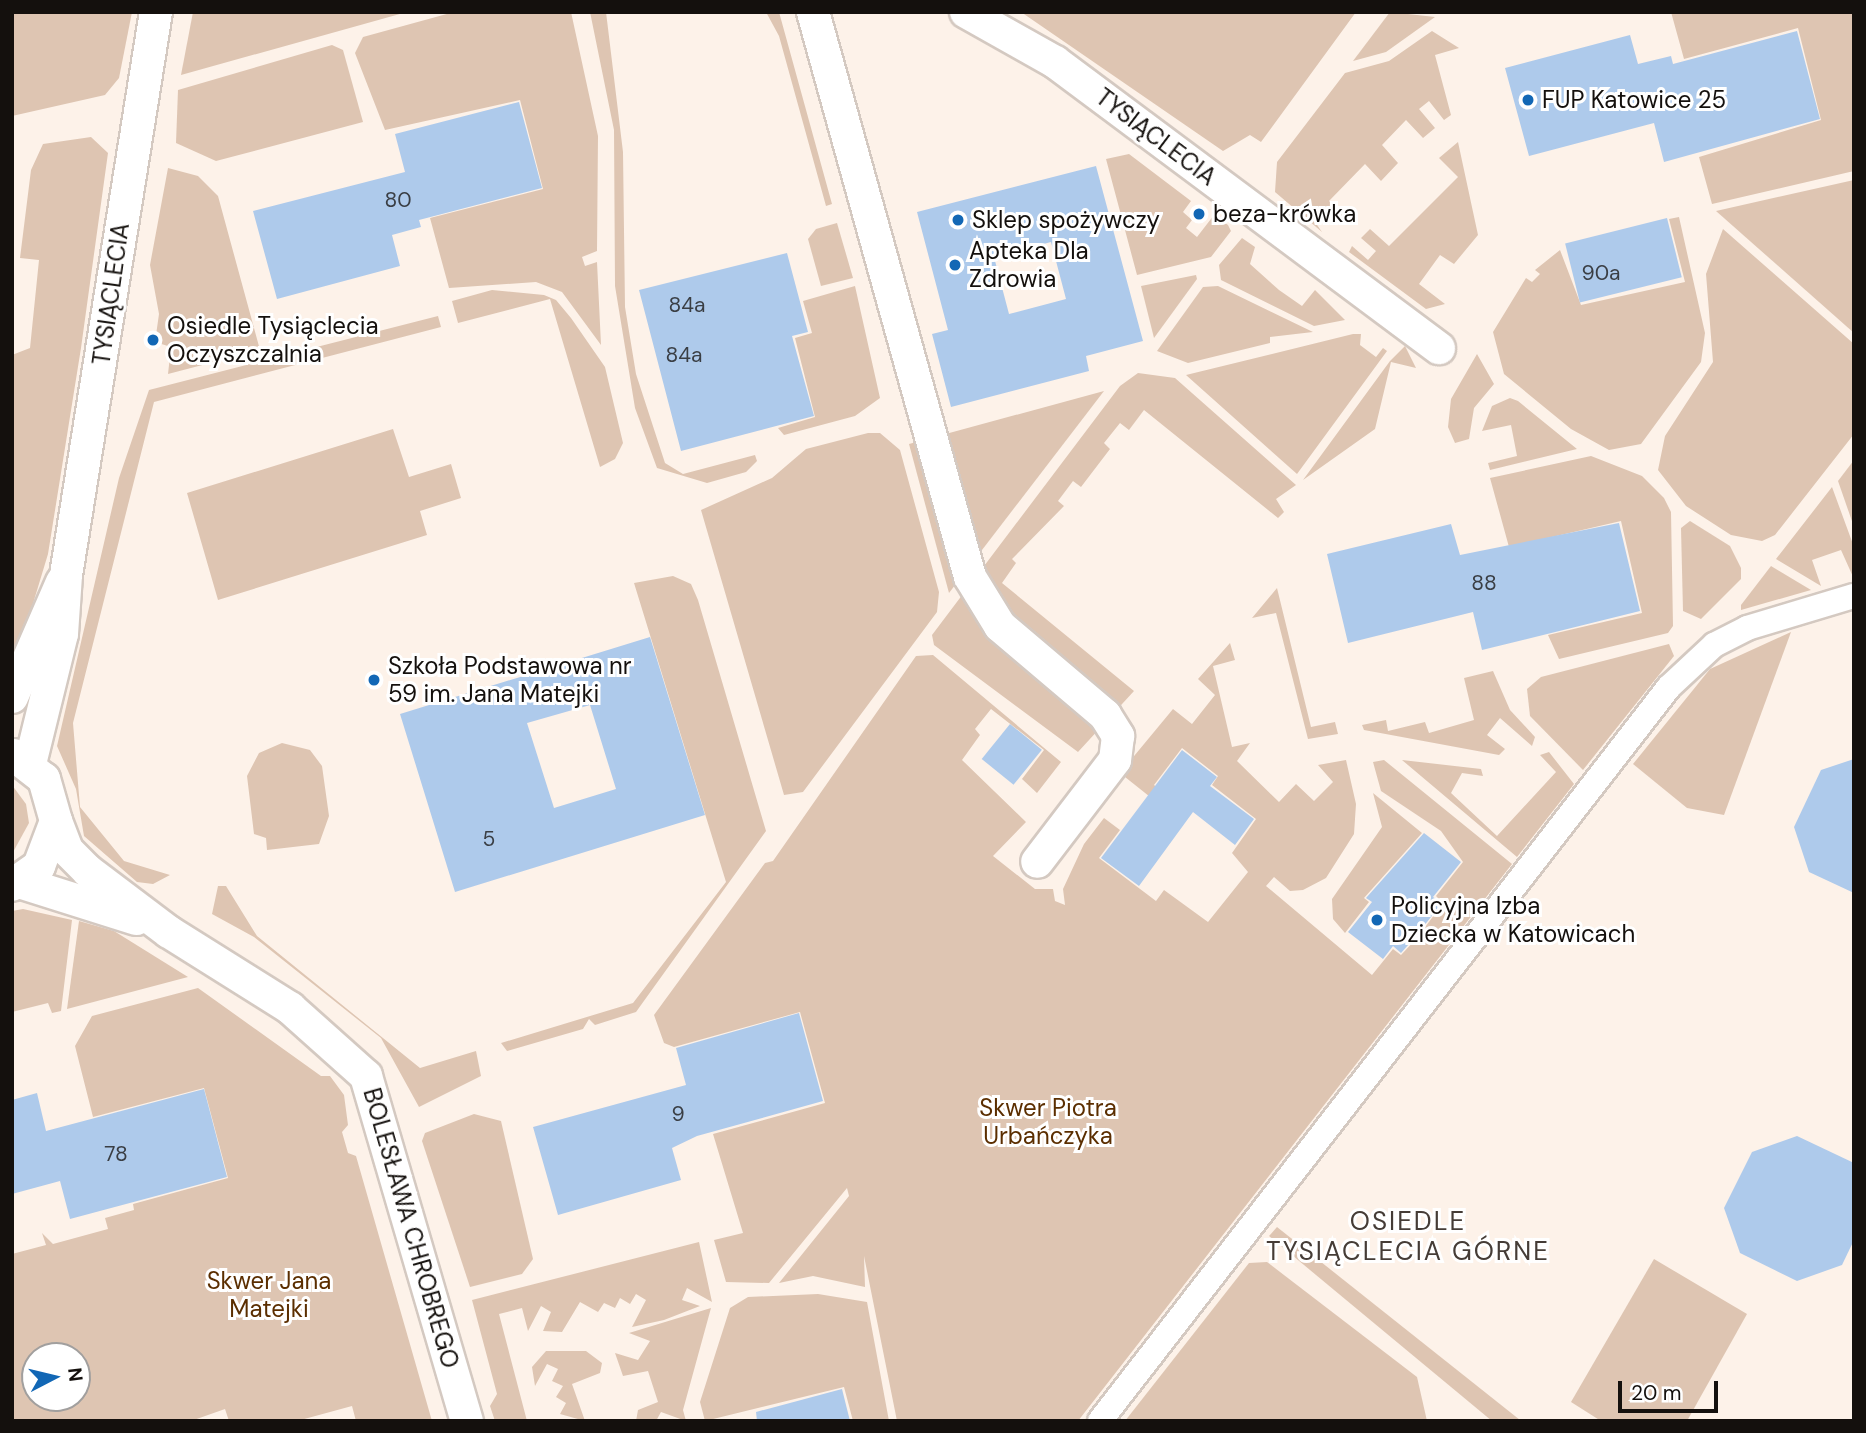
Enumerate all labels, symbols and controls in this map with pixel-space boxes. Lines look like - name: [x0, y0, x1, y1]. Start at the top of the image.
- street label: TYSIĄCLECIA: [1090, 82, 1222, 192]
- place label: FUP Katowice 25: [1542, 86, 1726, 114]
- marker: FUP Katowice 25: [1520, 92, 1536, 108]
- house number: 80: [384, 187, 412, 213]
- place label: beza-krówka: [1213, 200, 1356, 228]
- place label: Sklep spożywczy: [972, 206, 1160, 234]
- marker: beza-krówka: [1191, 206, 1207, 222]
- marker: Sklep spożywczy: [950, 212, 966, 228]
- street label: TYSIĄCLECIA: [87, 221, 135, 367]
- place label: Apteka Dla Zdrowia: [969, 237, 1089, 293]
- marker: Apteka Dla Zdrowia: [947, 257, 963, 273]
- house number: 90a: [1582, 260, 1620, 286]
- house number: 84a: [669, 292, 705, 318]
- place label: Osiedle Tysiąclecia Oczyszczalnia: [167, 312, 378, 368]
- marker: Osiedle Tysiąclecia Oczyszczalnia: [145, 332, 161, 348]
- house number: 84a: [666, 342, 702, 368]
- house number: 88: [1471, 570, 1497, 596]
- place label: Szkoła Podstawowa nr 59 im. Jana Matejki: [388, 652, 632, 708]
- marker: Szkoła Podstawowa nr 59 im. Jana Matejki: [366, 672, 382, 688]
- house number: 5: [483, 826, 495, 852]
- place label: Policyjna Izba Dziecka w Katowicach: [1391, 892, 1635, 948]
- marker: Policyjna Izba Dziecka w Katowicach: [1369, 912, 1385, 928]
- street label: BOLESŁAWA CHROBREGO: [357, 1085, 465, 1371]
- park label: Skwer Piotra Urbańczyka: [979, 1094, 1117, 1150]
- house number: 9: [671, 1101, 685, 1127]
- house number: 78: [104, 1141, 128, 1167]
- district label: OSIEDLE TYSIĄCLECIA GÓRNE: [1268, 1206, 1548, 1268]
- park label: Skwer Jana Matejki: [207, 1267, 331, 1323]
- north arrow: [21, 1342, 91, 1412]
- text: N: [62, 1366, 89, 1383]
- scale bar: [1621, 1366, 1721, 1410]
- text: 20 m: [1631, 1379, 1682, 1407]

